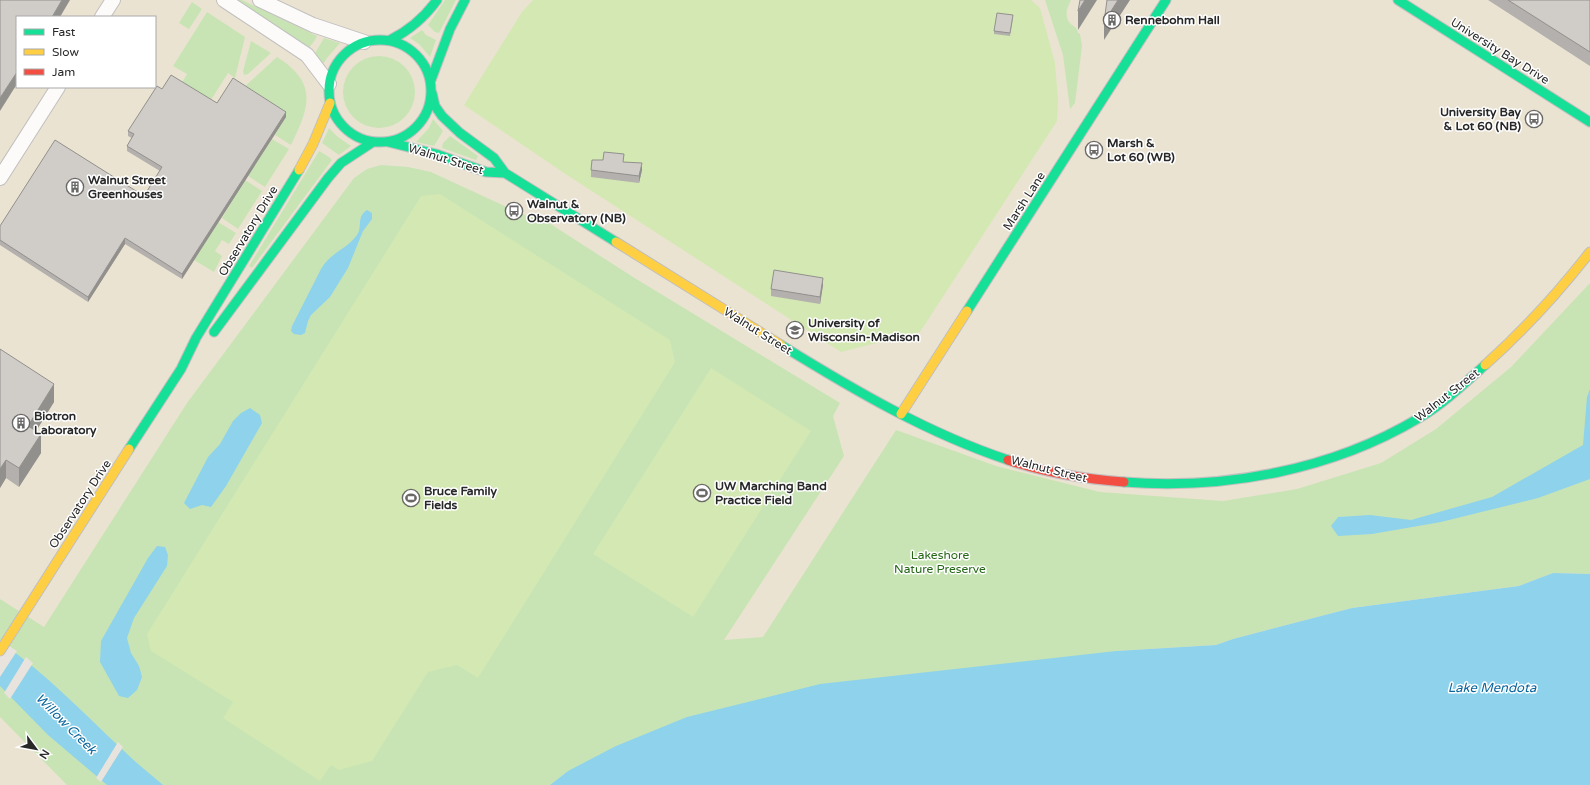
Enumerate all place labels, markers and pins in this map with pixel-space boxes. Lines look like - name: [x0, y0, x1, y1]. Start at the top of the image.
- building icon: Rennebohm Hall: [1102, 10, 1122, 30]
- place label: Rennebohm Hall: [1125, 13, 1220, 27]
- place label: University Bay & Lot 60 (NB): [1440, 105, 1522, 133]
- bus stop icon: University Bay & Lot 60 (NB): [1524, 109, 1544, 129]
- place label: Marsh & Lot 60 (WB): [1107, 136, 1175, 164]
- bus stop icon: Marsh & Lot 60 (WB): [1084, 140, 1104, 160]
- place label: Walnut Street Greenhouses: [88, 173, 166, 201]
- building icon: Walnut Street Greenhouses: [65, 177, 85, 197]
- place label: Walnut & Observatory (NB): [527, 197, 626, 226]
- bus stop icon: Walnut & Observatory (NB): [504, 201, 524, 221]
- place label: University of Wisconsin-Madison: [808, 316, 920, 344]
- school or university icon: University of Wisconsin-Madison: [785, 320, 805, 340]
- place label: Biotron Laboratory: [34, 409, 97, 438]
- building icon: Biotron Laboratory: [11, 413, 31, 433]
- place label: UW Marching Band Practice Field: [715, 479, 827, 507]
- sports icon: UW Marching Band Practice Field: [692, 483, 712, 503]
- place label: Bruce Family Fields: [424, 484, 498, 512]
- sports icon: Bruce Family Fields: [401, 488, 421, 508]

